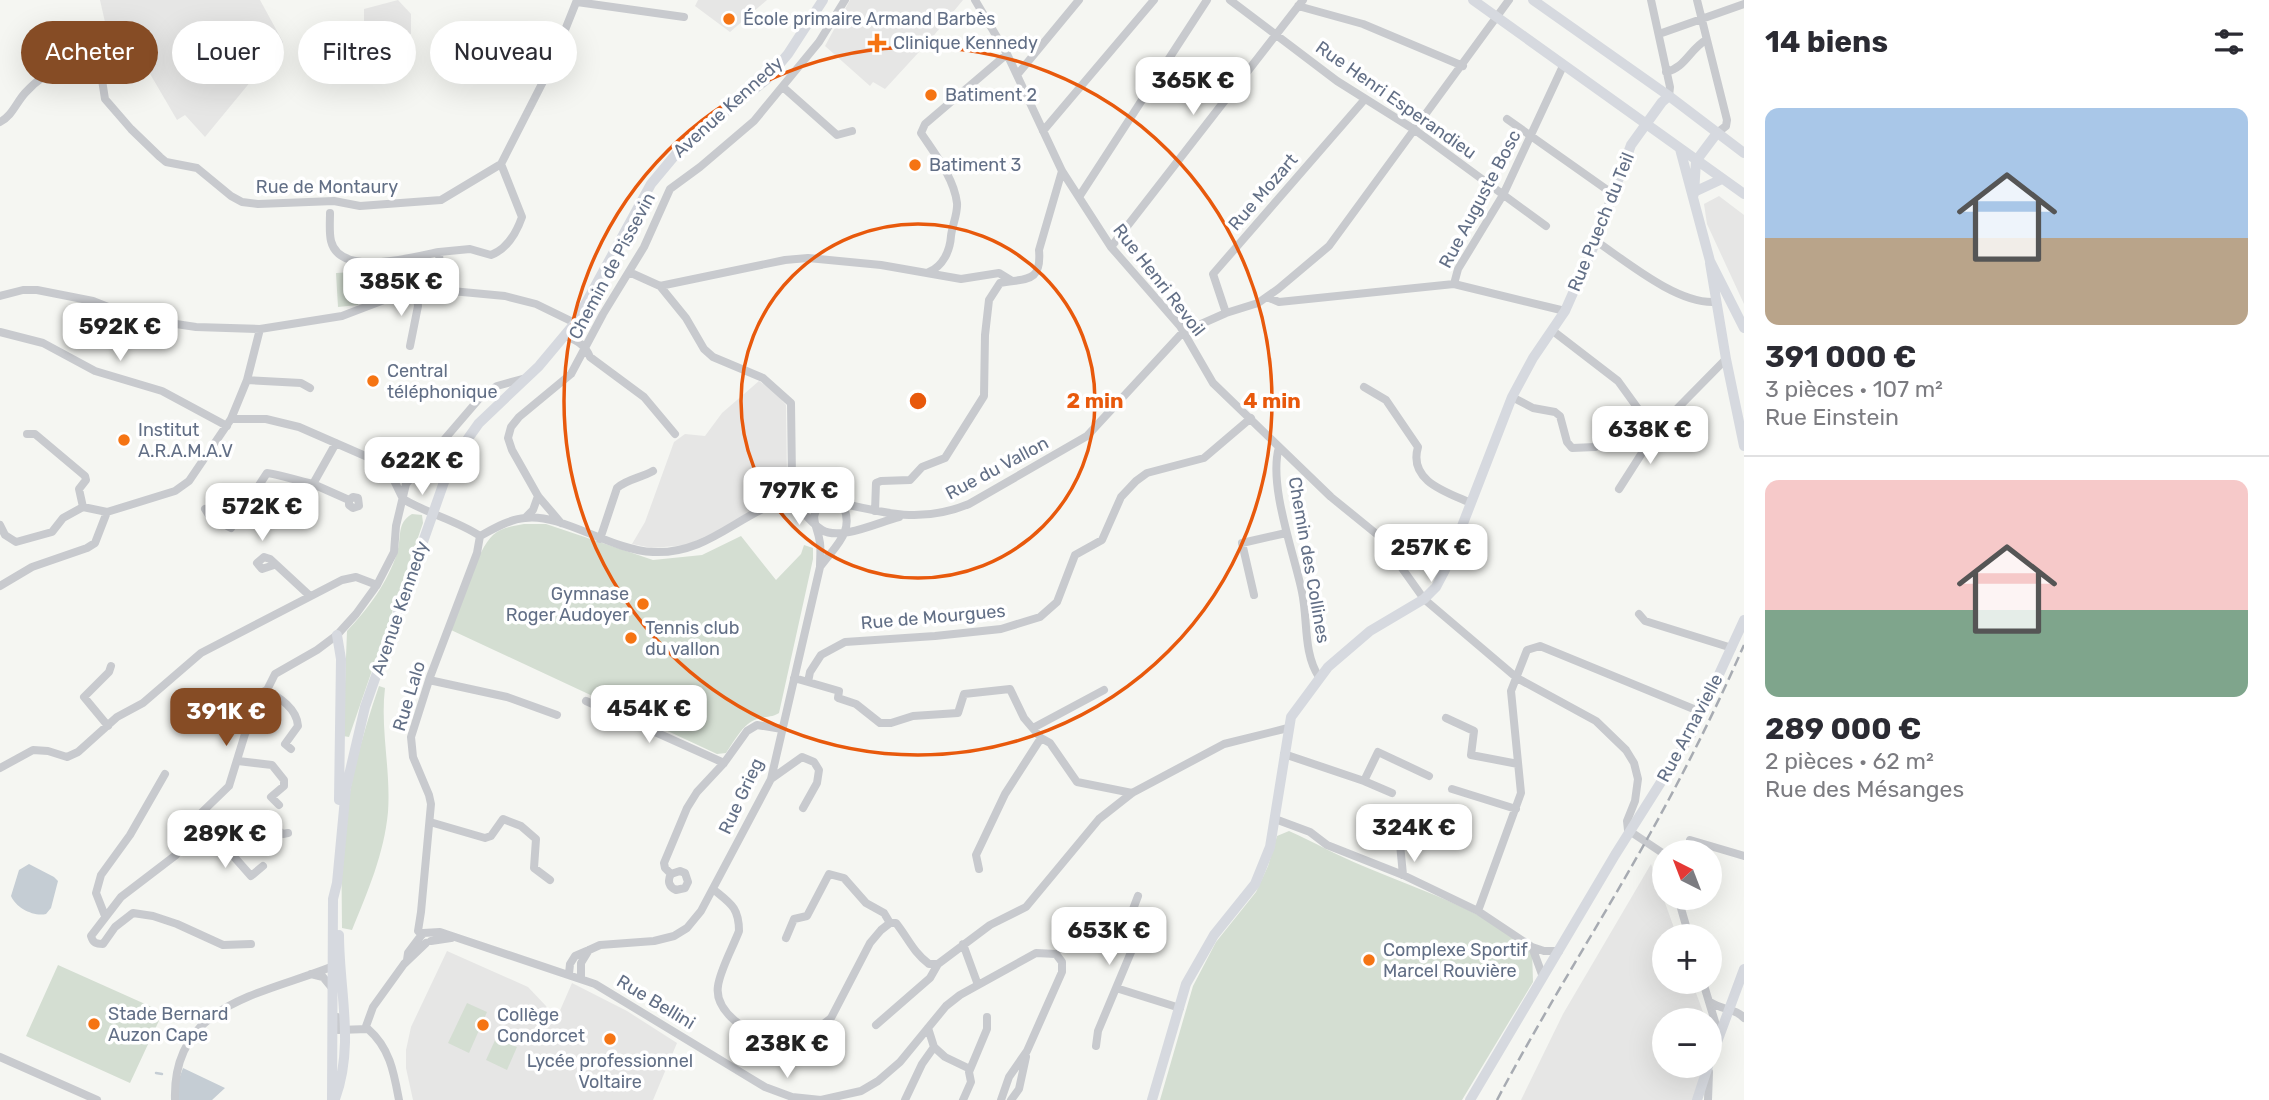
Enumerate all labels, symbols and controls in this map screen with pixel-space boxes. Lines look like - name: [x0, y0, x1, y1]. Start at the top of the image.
- place label: École primaire Armand Barbès: [743, 8, 995, 30]
- marker: École primaire Armand Barbès: [721, 11, 737, 27]
- chip: Acheter: [21, 21, 158, 84]
- chip: Louer: [172, 21, 284, 84]
- chip: Filtres: [298, 21, 416, 84]
- chip: Nouveau: [430, 21, 577, 84]
- icon: filters: [2210, 23, 2248, 61]
- text: 14 biens: [1765, 24, 1888, 60]
- place label: Clinique Kennedy: [893, 32, 1038, 54]
- marker: Clinique Kennedy: [867, 33, 887, 53]
- street label: Rue Henri Esperandieu: [1311, 36, 1481, 164]
- street label: Avenue Kennedy: [668, 52, 788, 162]
- pin: 365K €: [1136, 58, 1250, 117]
- text: 365K €: [1151, 66, 1235, 94]
- place label: Batiment 2: [945, 84, 1037, 106]
- marker: Batiment 2: [923, 87, 939, 103]
- street label: Rue Auguste Bosc: [1434, 126, 1526, 272]
- street label: Rue Mozart: [1224, 149, 1302, 235]
- street label: Rue Puech du Teil: [1563, 149, 1639, 295]
- place label: Batiment 3: [929, 154, 1021, 176]
- icon: home: [1944, 154, 2070, 280]
- marker: Batiment 3: [907, 157, 923, 173]
- street label: Rue de Montaury: [256, 176, 398, 198]
- street label: Chemin de Pissevin: [564, 189, 660, 343]
- street label: Rue Henri Revoil: [1108, 219, 1210, 341]
- pin: 385K €: [344, 258, 458, 318]
- text: 385K €: [359, 267, 443, 295]
- pin: 592K €: [63, 304, 177, 363]
- text: 592K €: [79, 312, 161, 340]
- text: 391 000 €: [1765, 339, 1916, 375]
- place label: Central téléphonique: [387, 360, 498, 403]
- marker: Central téléphonique: [365, 373, 381, 389]
- text: 3 pièces · 107 m²: [1765, 375, 1943, 403]
- text: 2 min: [1067, 388, 1123, 413]
- text: 4 min: [1243, 388, 1301, 413]
- centre of rings: [906, 389, 930, 413]
- text: Rue Einstein: [1765, 403, 1899, 431]
- pin: 638K €: [1593, 406, 1707, 466]
- text: 638K €: [1608, 415, 1692, 443]
- place label: Institut A.R.A.M.A.V: [138, 419, 233, 462]
- marker: Institut A.R.A.M.A.V: [116, 432, 132, 448]
- street label: Rue du Vallon: [942, 432, 1052, 504]
- pin: 622K €: [365, 438, 479, 497]
- text: 622K €: [381, 446, 463, 474]
- pin: 797K €: [742, 468, 856, 527]
- street label: Chemin des Collines: [1284, 475, 1334, 645]
- text: 797K €: [759, 476, 839, 504]
- pin: 572K €: [205, 484, 319, 543]
- text: 572K €: [221, 492, 303, 520]
- pin: 257K €: [1374, 524, 1488, 584]
- icon: home: [1944, 526, 2070, 652]
- text: 257K €: [1390, 533, 1472, 561]
- street label: Avenue Kennedy: [367, 538, 433, 678]
- place label: Gymnase Roger Audoyer: [506, 583, 629, 626]
- marker: Gymnase Roger Audoyer: [635, 596, 651, 612]
- street label: Rue de Mourgues: [860, 600, 1006, 634]
- place label: Tennis club du vallon: [645, 617, 739, 660]
- marker: Tennis club du vallon: [623, 630, 639, 646]
- street label: Rue Lalo: [388, 658, 430, 734]
- street label: Rue Arnavielle: [1652, 670, 1728, 786]
- pin: 454K €: [592, 686, 706, 745]
- pin: 391K €: [169, 688, 283, 748]
- text: 454K €: [607, 694, 691, 722]
- text: 391K €: [186, 697, 266, 725]
- text: 289 000 €: [1765, 711, 1922, 747]
- text: 2 pièces · 62 m²: [1765, 747, 1934, 775]
- street label: Rue Grieg: [714, 754, 768, 838]
- text: Rue des Mésanges: [1765, 775, 1964, 803]
- pin: 324K €: [1357, 804, 1471, 864]
- pin: 289K €: [168, 810, 282, 870]
- text: 324K €: [1372, 813, 1456, 841]
- text: 289K €: [183, 819, 267, 847]
- north arrow: [1652, 840, 1722, 910]
- map controls: [1652, 840, 1722, 1078]
- pin: 653K €: [1052, 908, 1166, 967]
- text: 653K €: [1067, 916, 1151, 944]
- button: +: [1652, 924, 1722, 994]
- place label: Complexe Sportif Marcel Rouvière: [1383, 939, 1528, 982]
- marker: Complexe Sportif Marcel Rouvière: [1361, 952, 1377, 968]
- street label: Rue Bellini: [613, 970, 699, 1034]
- place label: Stade Bernard Auzon Cape: [108, 1003, 229, 1046]
- place label: Collège Condorcet: [497, 1004, 585, 1047]
- button: −: [1652, 1008, 1722, 1078]
- marker: Stade Bernard Auzon Cape: [86, 1016, 102, 1032]
- marker: Collège Condorcet: [475, 1017, 491, 1033]
- pin: 238K €: [730, 1020, 844, 1080]
- text: 238K €: [745, 1029, 829, 1057]
- marker: Lycée professionnel Voltaire: [602, 1031, 618, 1047]
- place label: Lycée professionnel Voltaire: [527, 1050, 693, 1093]

